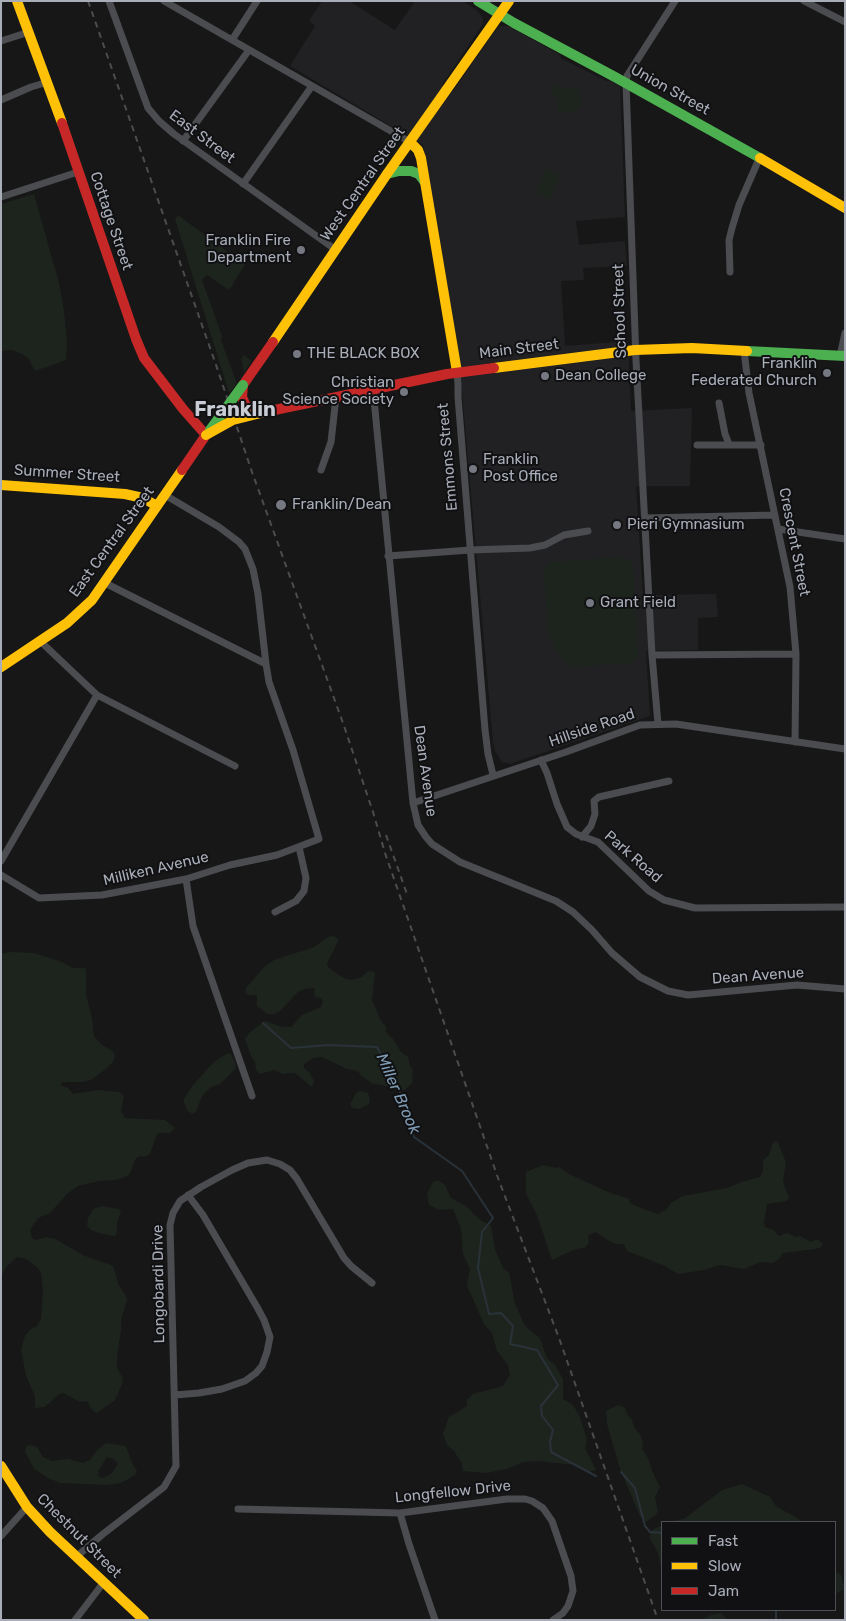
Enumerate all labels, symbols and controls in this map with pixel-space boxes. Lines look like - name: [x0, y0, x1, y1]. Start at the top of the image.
- street label: Union Street: [627, 61, 713, 119]
- street label: East Street: [165, 106, 239, 168]
- street label: West Central Street: [317, 124, 409, 244]
- street label: Cottage Street: [86, 169, 136, 273]
- place label: Franklin Fire Department: [205, 232, 291, 267]
- marker: Franklin Fire Department: [295, 244, 307, 256]
- street label: School Street: [609, 263, 631, 359]
- street label: Main Street: [478, 335, 560, 363]
- place label: THE BLACK BOX: [307, 345, 419, 363]
- marker: THE BLACK BOX: [291, 348, 303, 360]
- place label: Franklin Federated Church: [691, 355, 817, 390]
- place label: Dean College: [555, 367, 646, 385]
- marker: Franklin Federated Church: [821, 367, 833, 379]
- marker: Dean College: [539, 370, 551, 382]
- place label: Christian Science Society: [283, 374, 394, 409]
- marker: Christian Science Society: [398, 386, 410, 398]
- district label: Franklin: [194, 398, 276, 422]
- street label: Emmons Street: [434, 402, 462, 512]
- place label: Franklin Post Office: [483, 451, 558, 486]
- street label: Summer Street: [13, 461, 121, 487]
- marker: Franklin Post Office: [467, 463, 479, 475]
- street label: East Central Street: [66, 483, 158, 601]
- street label: Crescent Street: [775, 486, 813, 598]
- place label: Franklin/Dean: [292, 496, 391, 514]
- marker: Franklin/Dean: [274, 498, 288, 512]
- place label: Pieri Gymnasium: [627, 516, 745, 534]
- marker: Pieri Gymnasium: [611, 519, 623, 531]
- place label: Grant Field: [600, 594, 676, 612]
- marker: Grant Field: [584, 597, 596, 609]
- street label: Hillside Road: [547, 705, 637, 751]
- street label: Dean Avenue: [410, 724, 440, 818]
- street label: Park Road: [601, 827, 665, 887]
- street label: Milliken Avenue: [102, 848, 210, 890]
- street label: Dean Avenue: [711, 964, 805, 988]
- water label: Miller Brook: [372, 1050, 424, 1138]
- street label: Longobardi Drive: [149, 1225, 169, 1343]
- street label: Longfellow Drive: [394, 1477, 512, 1507]
- street label: Chestnut Street: [33, 1490, 125, 1582]
- legend: [661, 1521, 836, 1611]
- text: Fast: [708, 1532, 738, 1550]
- text: Slow: [708, 1557, 741, 1575]
- text: Jam: [708, 1582, 739, 1600]

